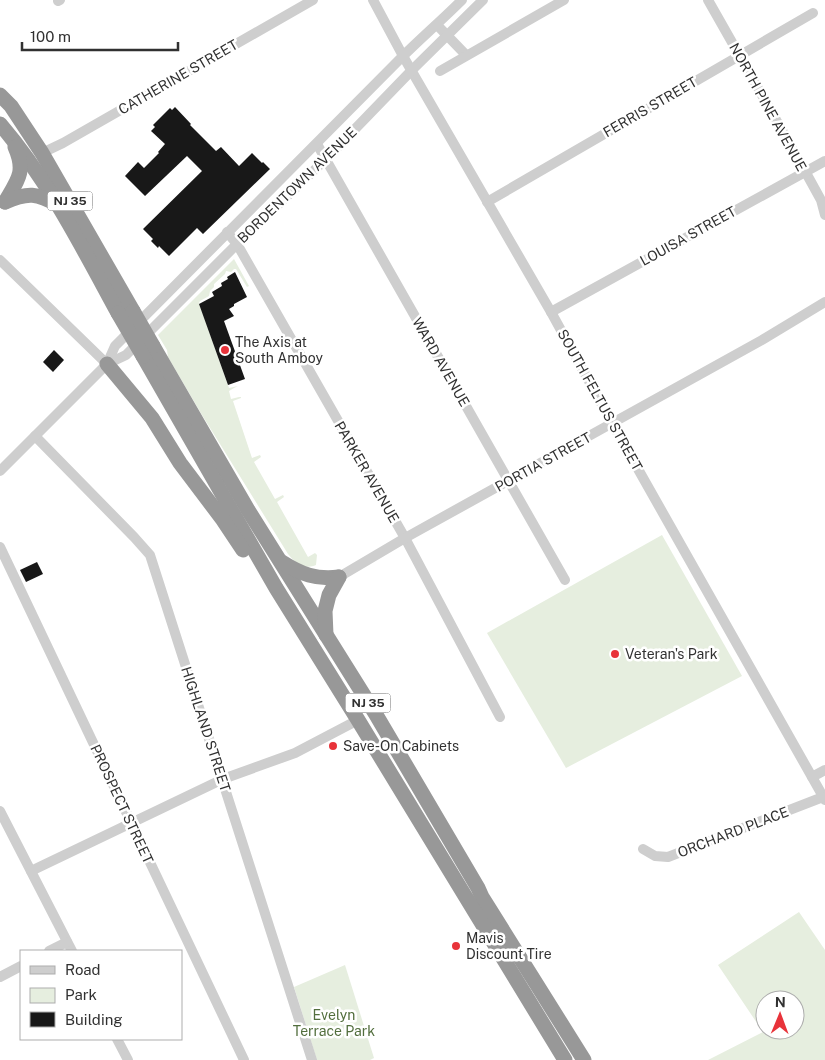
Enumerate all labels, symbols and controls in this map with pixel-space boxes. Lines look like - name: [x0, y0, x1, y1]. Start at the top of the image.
- scale bar: [22, 20, 179, 52]
- text: 100 m: [30, 28, 71, 45]
- street label: CATHERINE STREET: [116, 36, 240, 118]
- street label: NORTH PINE AVENUE: [726, 40, 810, 174]
- street label: FERRIS STREET: [600, 74, 700, 140]
- street label: BORDENTOWN AVENUE: [234, 124, 360, 246]
- road number: NJ 35: [48, 192, 92, 210]
- street label: LOUISA STREET: [637, 203, 739, 269]
- street label: WARD AVENUE: [409, 315, 473, 409]
- street label: SOUTH FELTUS STREET: [554, 326, 646, 474]
- place label: The Axis at South Amboy: [235, 334, 324, 366]
- marker: The Axis at South Amboy: [219, 344, 231, 356]
- street label: PARKER AVENUE: [332, 419, 402, 525]
- street label: PORTIA STREET: [492, 429, 594, 495]
- place label: Veteran's Park: [625, 646, 718, 662]
- marker: Veteran's Park: [609, 648, 621, 660]
- street label: HIGHLAND STREET: [178, 664, 234, 794]
- road number: NJ 35: [346, 694, 390, 712]
- place label: Save-On Cabinets: [343, 738, 459, 754]
- marker: Save-On Cabinets: [327, 740, 339, 752]
- street label: PROSPECT STREET: [87, 742, 157, 866]
- street label: ORCHARD PLACE: [675, 803, 791, 861]
- place label: Mavis Discount Tire: [466, 930, 552, 962]
- marker: Mavis Discount Tire: [450, 940, 462, 952]
- legend: [20, 950, 182, 1040]
- text: Road: [65, 961, 101, 978]
- text: Park: [65, 986, 97, 1003]
- north arrow: [755, 990, 805, 1040]
- text: N: [775, 994, 786, 1010]
- park label: Evelyn Terrace Park: [293, 1007, 375, 1039]
- text: Building: [65, 1011, 123, 1028]

